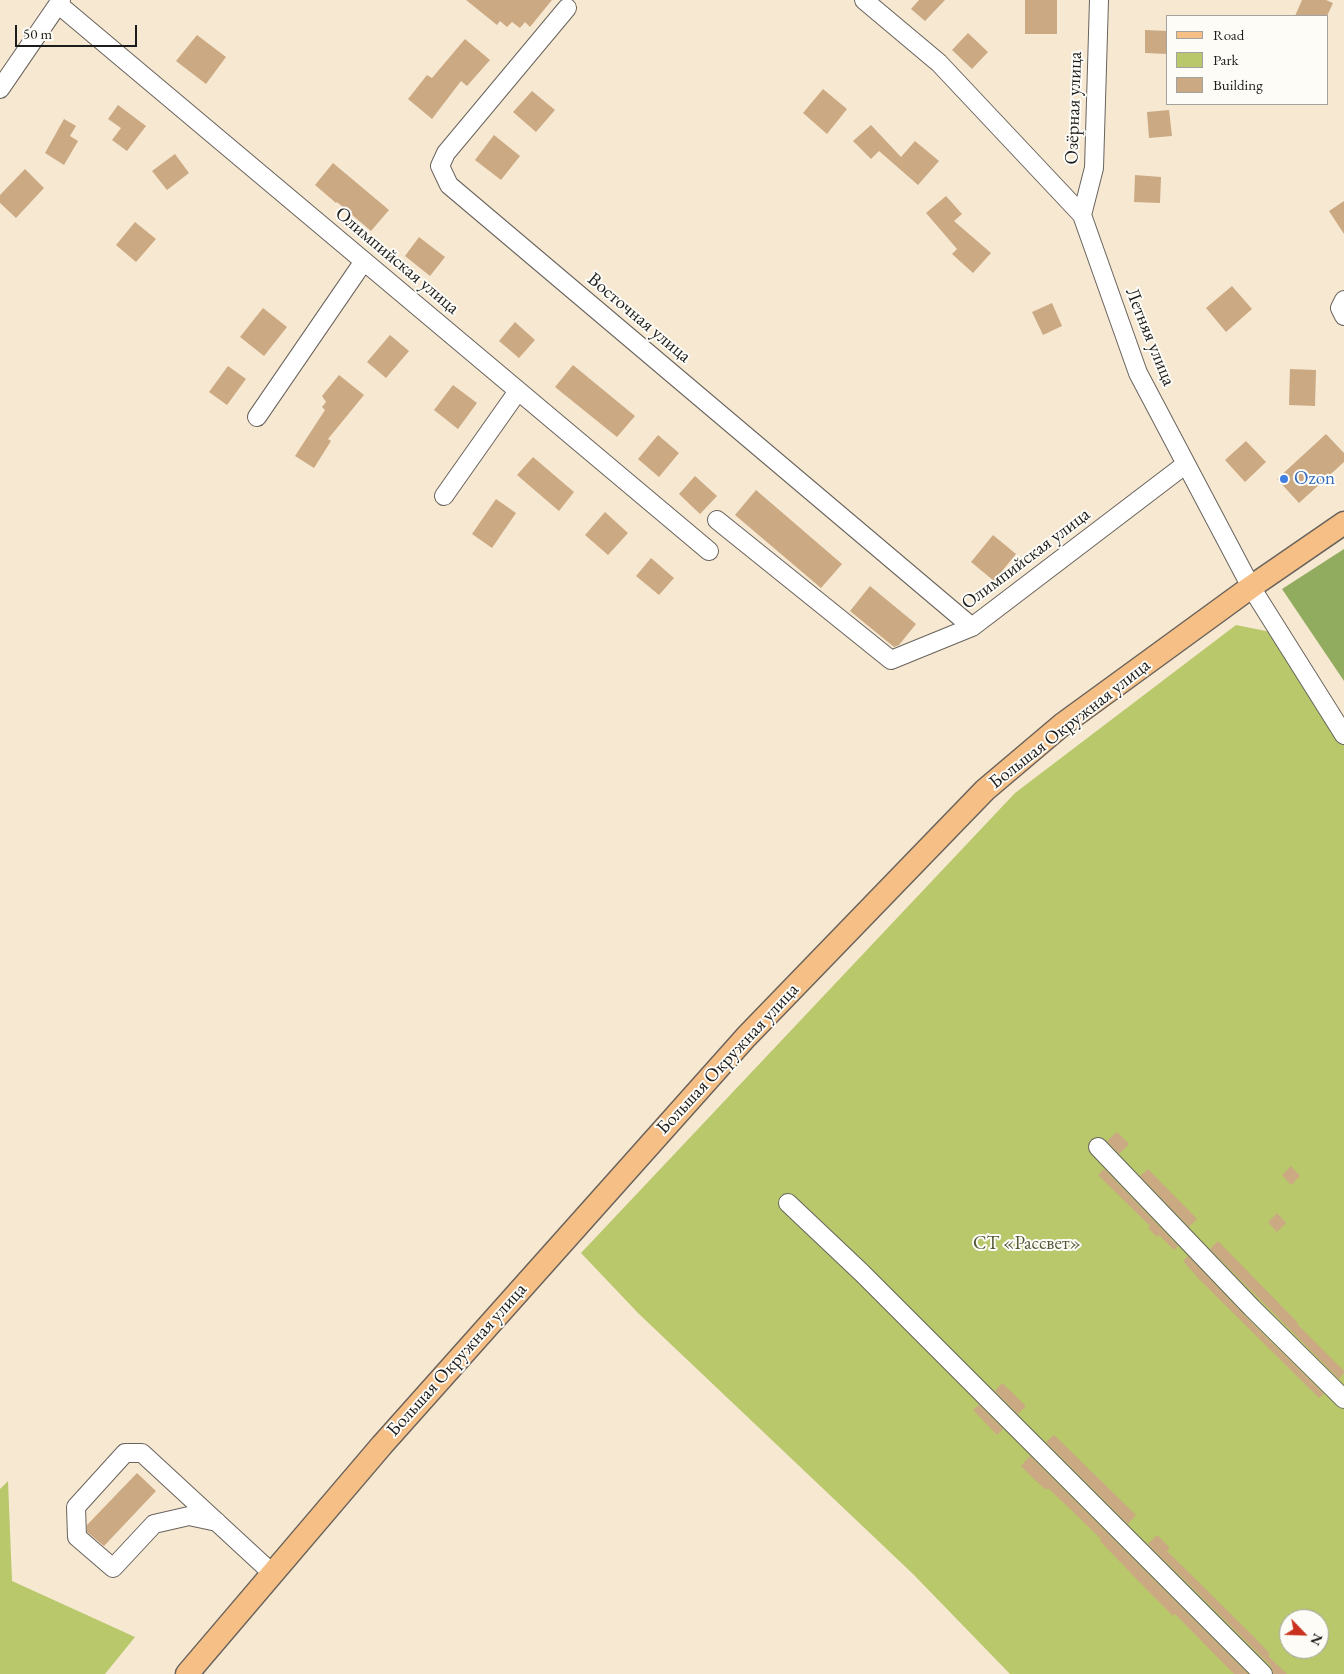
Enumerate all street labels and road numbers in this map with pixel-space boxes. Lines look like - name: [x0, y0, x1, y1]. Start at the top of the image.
- street label: Озёрная улица: [1061, 51, 1087, 165]
- street label: Олимпийская улица: [330, 202, 464, 320]
- street label: Восточная улица: [583, 268, 695, 368]
- street label: Летняя улица: [1120, 285, 1180, 389]
- street label: Олимпийская улица: [957, 503, 1095, 615]
- street label: Большая Окружная улица: [985, 654, 1155, 794]
- street label: Большая Окружная улица: [652, 979, 804, 1139]
- street label: Большая Окружная улица: [382, 1279, 532, 1441]

